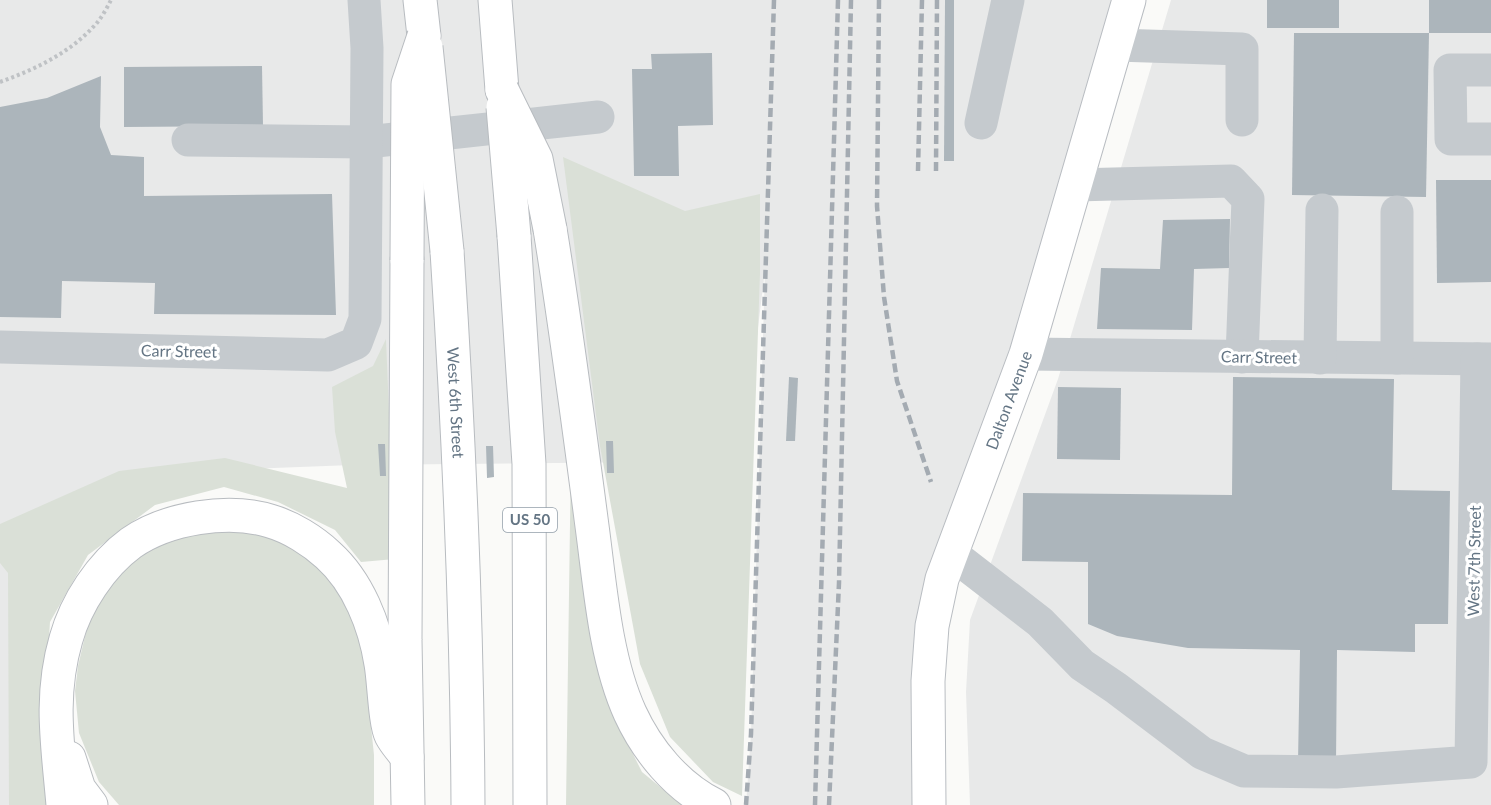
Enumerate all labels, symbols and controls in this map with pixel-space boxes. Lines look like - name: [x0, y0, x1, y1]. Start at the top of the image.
- street label: Carr Street: [141, 340, 218, 361]
- street label: Carr Street: [1221, 346, 1298, 367]
- street label: West 6th Street: [444, 347, 469, 459]
- street label: Dalton Avenue: [981, 348, 1035, 452]
- street label: West 7th Street: [1463, 505, 1484, 617]
- road number: US 50: [503, 508, 557, 532]

